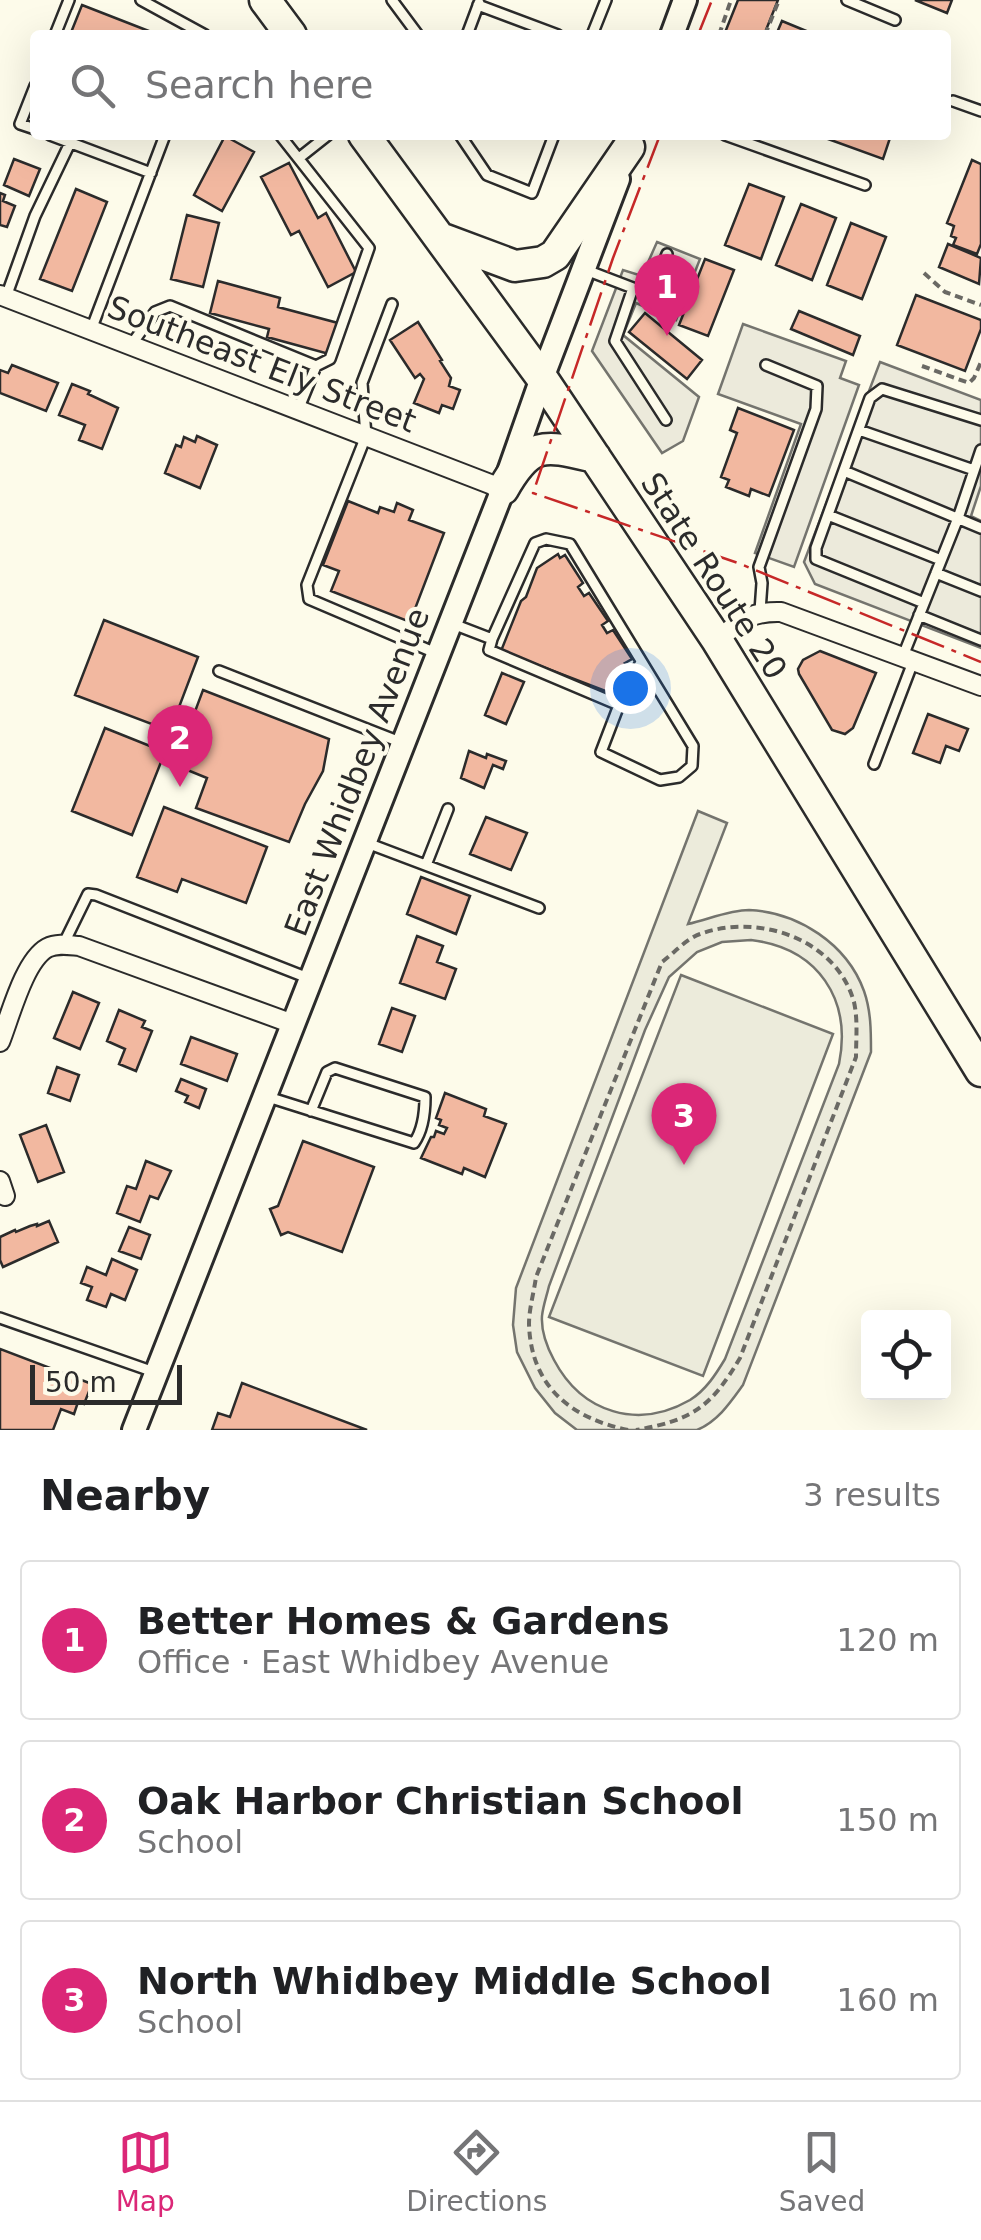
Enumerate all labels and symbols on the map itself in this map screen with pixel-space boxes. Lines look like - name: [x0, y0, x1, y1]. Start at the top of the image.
- pin: 1: [634, 254, 700, 336]
- street label: Southeast Ely Street: [102, 288, 422, 440]
- street label: State Route 20: [633, 466, 795, 686]
- street label: East Whidbey Avenue: [277, 603, 437, 941]
- your location: [605, 663, 656, 714]
- pin: 2: [148, 704, 212, 787]
- pin: 3: [652, 1082, 716, 1165]
- scale bar: [30, 1360, 182, 1404]

